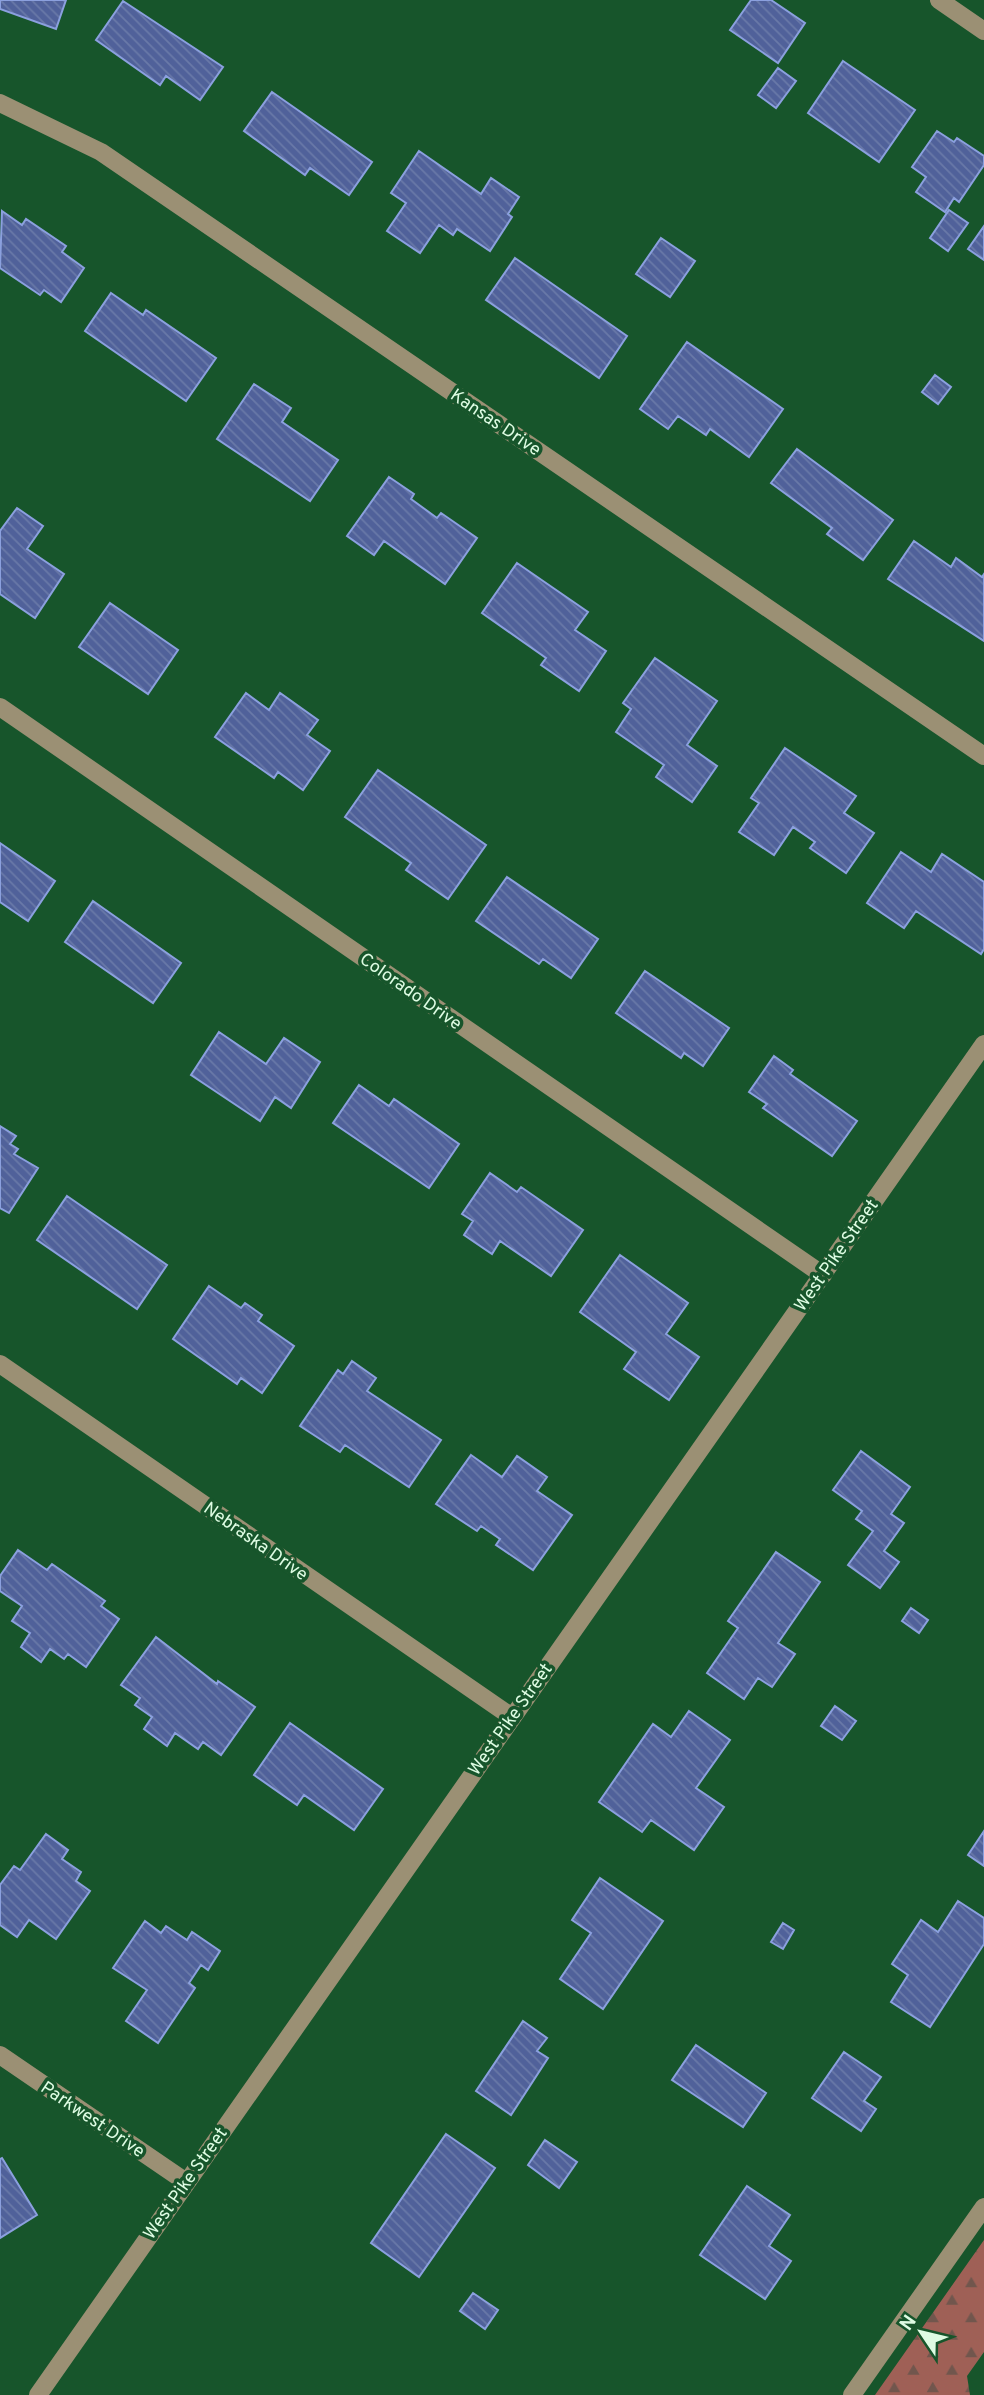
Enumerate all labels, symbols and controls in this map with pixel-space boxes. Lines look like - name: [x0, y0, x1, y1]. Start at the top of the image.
- street label: Kansas Drive: [445, 384, 545, 462]
- street label: Colorado Drive: [354, 948, 466, 1036]
- street label: West Pike Street: [790, 1195, 884, 1317]
- street label: Nebraska Drive: [198, 1498, 312, 1587]
- street label: West Pike Street: [464, 1659, 558, 1781]
- street label: Parkwest Drive: [36, 2077, 149, 2164]
- street label: West Pike Street: [139, 2123, 233, 2245]
- north arrow: [886, 2297, 956, 2367]
- text: N: [895, 2311, 922, 2336]

